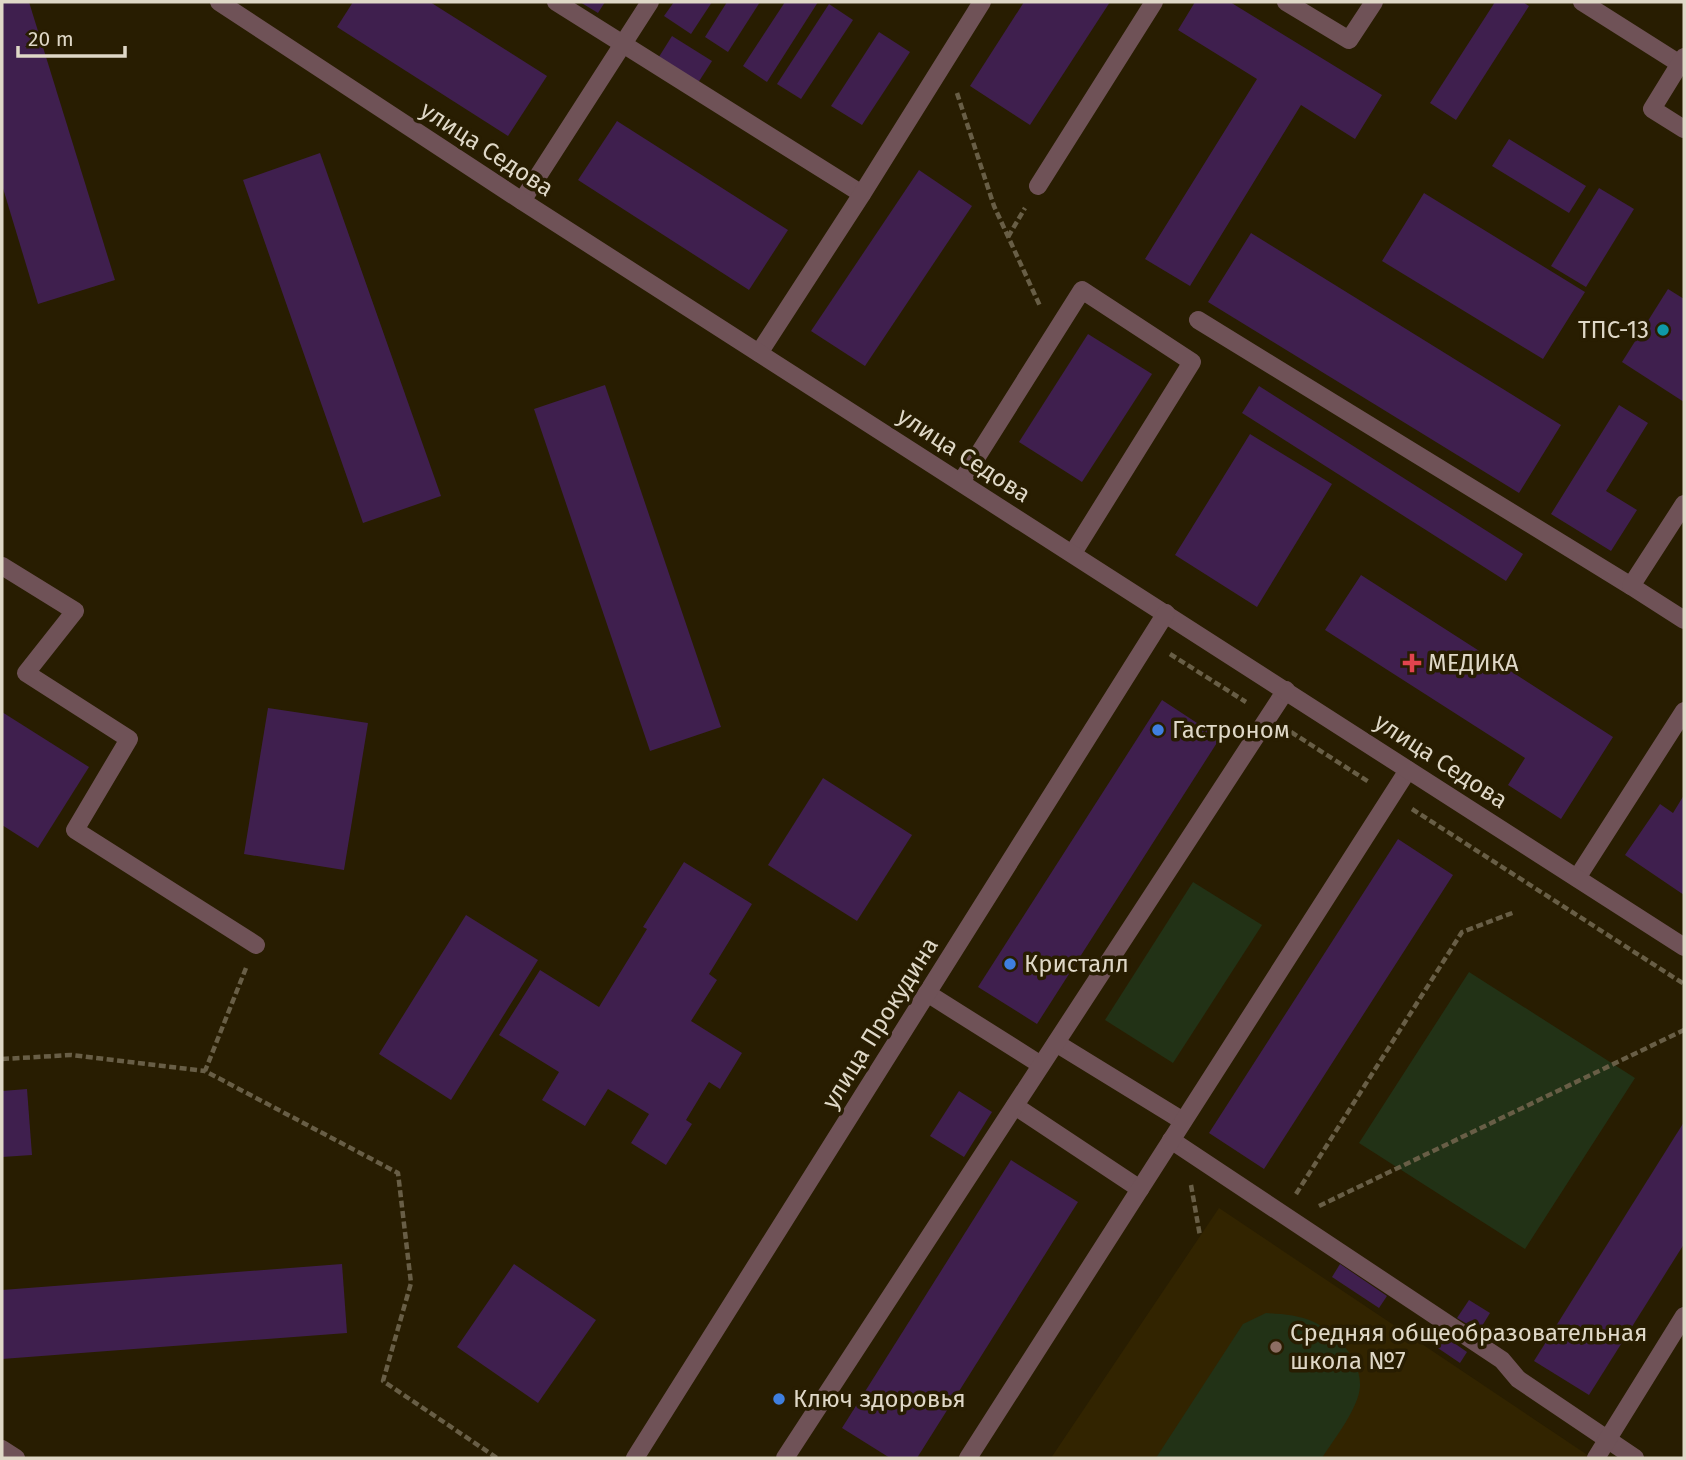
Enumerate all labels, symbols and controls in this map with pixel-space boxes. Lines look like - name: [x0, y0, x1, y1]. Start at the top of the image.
- scale bar: [18, 14, 124, 58]
- text: 20 m: [28, 26, 74, 52]
- street label: улица Седова: [415, 96, 559, 202]
- place label: ТПС-13: [1578, 316, 1649, 344]
- marker: ТПС-13: [1655, 322, 1671, 338]
- street label: улица Седова: [892, 402, 1036, 508]
- place label: МЕДИКА: [1428, 649, 1519, 677]
- marker: МЕДИКА: [1402, 653, 1422, 673]
- street label: улица Седова: [1369, 708, 1513, 814]
- place label: Гастроном: [1172, 716, 1290, 744]
- marker: Гастроном: [1150, 722, 1166, 738]
- street label: улица Прокудина: [816, 932, 944, 1114]
- place label: Кристалл: [1024, 950, 1129, 978]
- marker: Кристалл: [1002, 956, 1018, 972]
- place label: Средняя общеобразовательная школа №7: [1290, 1319, 1647, 1375]
- marker: Средняя общеобразовательная школа №7: [1268, 1339, 1284, 1355]
- place label: Ключ здоровья: [793, 1385, 966, 1413]
- marker: Ключ здоровья: [771, 1391, 787, 1407]

